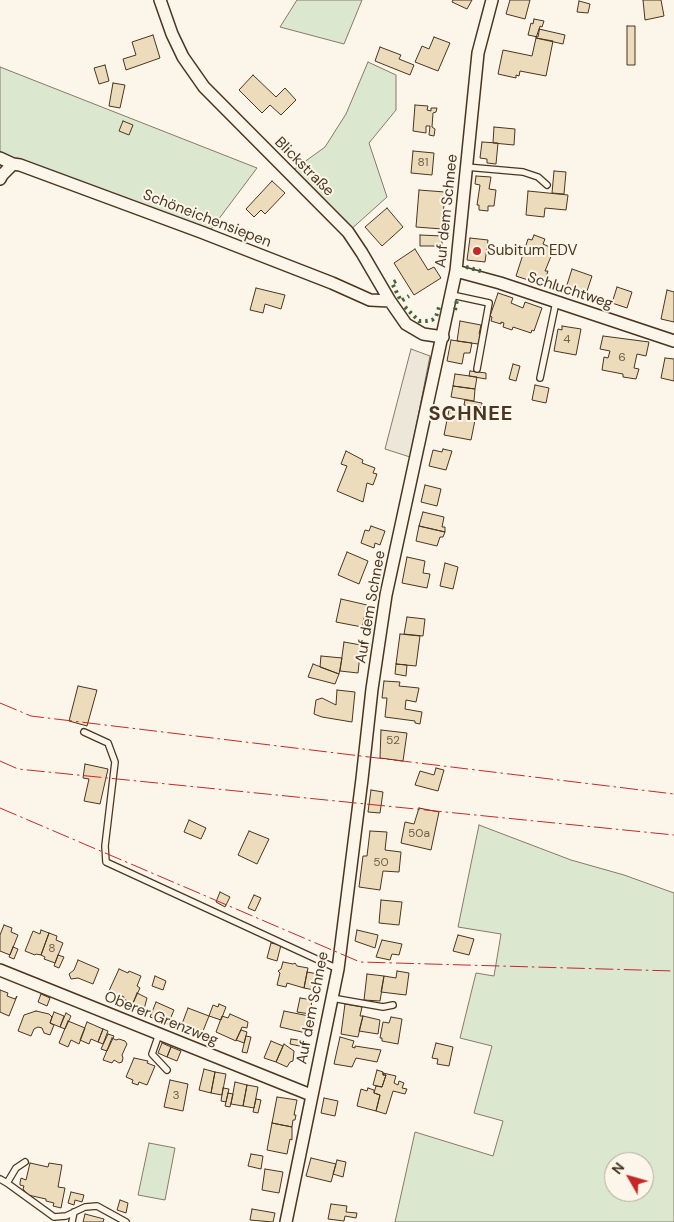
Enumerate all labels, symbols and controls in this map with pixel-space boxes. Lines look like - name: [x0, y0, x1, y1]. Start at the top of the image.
- street label: Blickstraße: [271, 134, 337, 200]
- street label: Auf dem Schnee: [432, 153, 462, 269]
- house number: 81: [418, 156, 428, 170]
- street label: Schöneichensiepen: [140, 186, 274, 252]
- place label: Subitum EDV: [487, 242, 578, 260]
- marker: Subitum EDV: [471, 245, 483, 257]
- street label: Schluchtweg: [525, 269, 615, 313]
- house number: 4: [563, 333, 571, 347]
- house number: 6: [618, 351, 626, 365]
- district label: SCHNEE: [428, 403, 514, 427]
- street label: Auf dem Schnee: [352, 549, 390, 665]
- house number: 52: [386, 734, 400, 748]
- house number: 50a: [408, 827, 430, 841]
- house number: 50: [373, 856, 389, 870]
- house number: 8: [48, 942, 56, 956]
- street label: Auf dem Schnee: [293, 950, 333, 1066]
- street label: Oberer Grenzweg: [101, 988, 221, 1050]
- house number: 3: [172, 1089, 180, 1103]
- north arrow: [604, 1152, 654, 1202]
- text: N: [608, 1159, 628, 1178]

